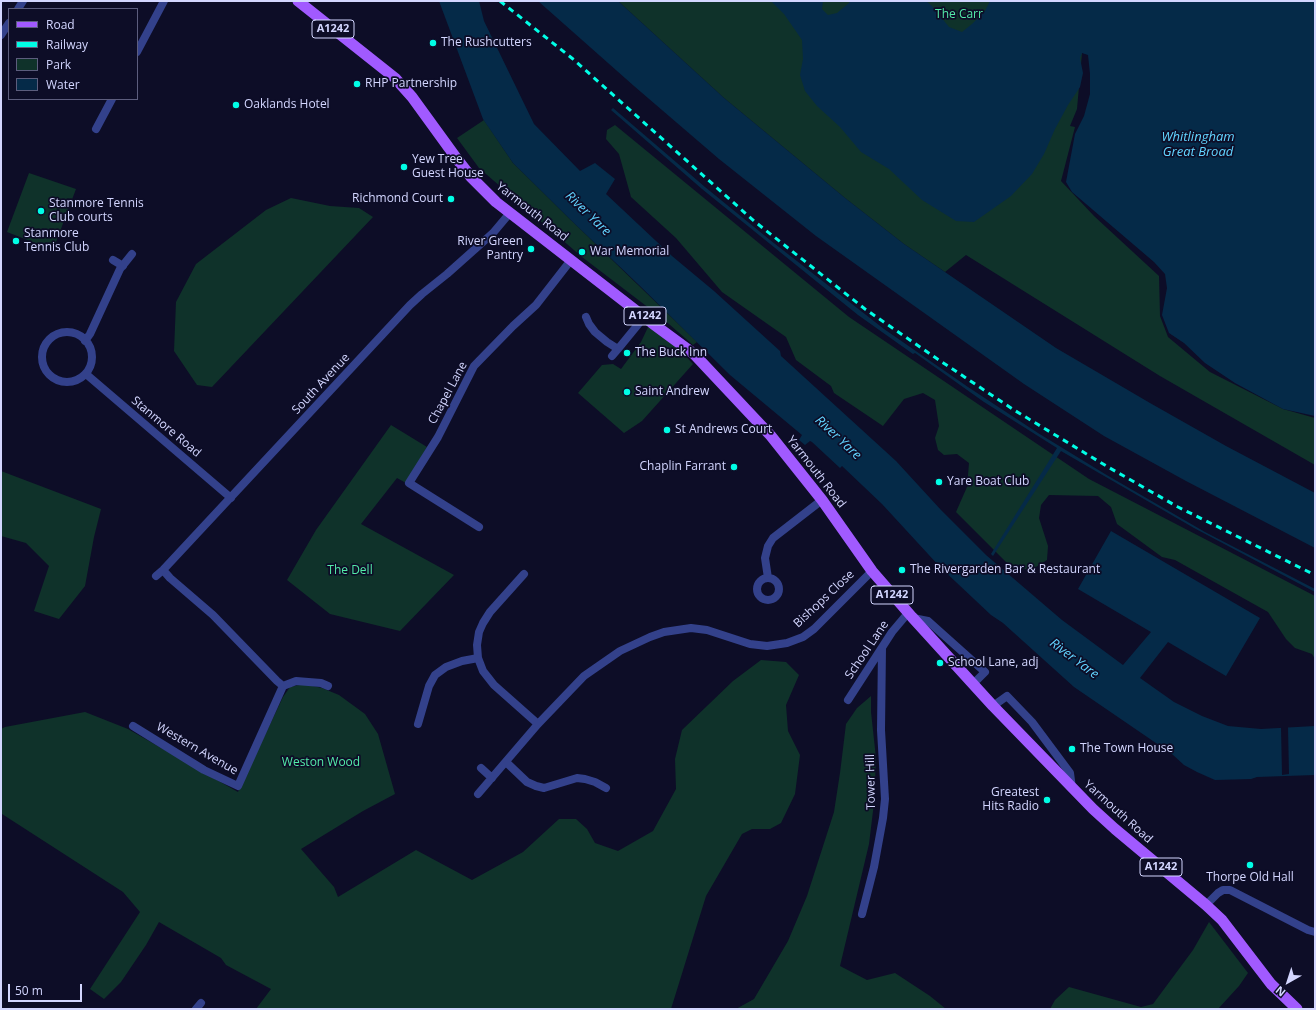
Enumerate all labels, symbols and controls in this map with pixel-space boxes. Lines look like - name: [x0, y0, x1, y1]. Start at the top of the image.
- legend: [8, 8, 138, 100]
- park label: The Carr: [935, 8, 983, 22]
- text: Road: [46, 16, 75, 33]
- road number: A1242: [312, 20, 354, 38]
- text: Railway: [46, 36, 88, 53]
- place label: The Rushcutters: [441, 36, 532, 50]
- marker: The Rushcutters: [428, 38, 438, 48]
- text: Park: [46, 56, 71, 73]
- text: Water: [46, 76, 80, 93]
- place label: RHP Partnership: [365, 77, 457, 91]
- marker: RHP Partnership: [352, 79, 362, 89]
- place label: Oaklands Hotel: [244, 98, 330, 112]
- marker: Oaklands Hotel: [231, 100, 241, 110]
- water label: Whitlingham Great Broad: [1161, 129, 1235, 160]
- place label: Yew Tree Guest House: [412, 153, 484, 181]
- marker: Yew Tree Guest House: [399, 162, 409, 172]
- street label: Yarmouth Road: [493, 179, 571, 245]
- water label: River Yare: [562, 189, 614, 239]
- place label: Richmond Court: [352, 192, 443, 206]
- marker: Richmond Court: [446, 194, 456, 204]
- place label: Stanmore Tennis Club courts: [49, 197, 144, 225]
- marker: Stanmore Tennis Club courts: [36, 206, 46, 216]
- place label: Stanmore Tennis Club: [24, 227, 89, 255]
- place label: River Green Pantry: [457, 235, 523, 263]
- marker: Stanmore Tennis Club: [11, 236, 21, 246]
- marker: River Green Pantry: [526, 244, 536, 254]
- place label: War Memorial: [590, 245, 669, 259]
- marker: War Memorial: [577, 247, 587, 257]
- road number: A1242: [624, 307, 666, 325]
- place label: The Buck Inn: [635, 346, 707, 360]
- marker: The Buck Inn: [622, 348, 632, 358]
- street label: South Avenue: [289, 351, 353, 417]
- street label: Chapel Lane: [425, 359, 471, 427]
- place label: Saint Andrew: [635, 385, 709, 399]
- marker: Saint Andrew: [622, 387, 632, 397]
- street label: Stanmore Road: [128, 394, 204, 460]
- water label: River Yare: [812, 413, 864, 463]
- place label: St Andrews Court: [675, 423, 772, 437]
- marker: St Andrews Court: [662, 425, 672, 435]
- street label: Yarmouth Road: [783, 433, 849, 511]
- place label: Chaplin Farrant: [640, 460, 726, 474]
- marker: Chaplin Farrant: [729, 462, 739, 472]
- place label: Yare Boat Club: [947, 475, 1029, 489]
- marker: Yare Boat Club: [934, 477, 944, 487]
- place label: The Rivergarden Bar & Restaurant: [910, 563, 1100, 577]
- park label: The Dell: [327, 564, 373, 578]
- marker: The Rivergarden Bar & Restaurant: [897, 565, 907, 575]
- street label: Bishops Close: [791, 567, 857, 631]
- road number: A1242: [871, 586, 913, 604]
- street label: School Lane: [842, 618, 892, 682]
- water label: River Yare: [1046, 636, 1102, 682]
- place label: School Lane, adj: [948, 656, 1039, 670]
- marker: School Lane, adj: [935, 658, 945, 668]
- street label: Western Avenue: [154, 720, 240, 778]
- place label: The Town House: [1080, 742, 1173, 756]
- marker: The Town House: [1067, 744, 1077, 754]
- street label: Tower Hill: [863, 754, 879, 810]
- park label: Weston Wood: [282, 756, 360, 770]
- street label: Yarmouth Road: [1081, 777, 1155, 847]
- place label: Greatest Hits Radio: [982, 786, 1039, 814]
- marker: Greatest Hits Radio: [1042, 795, 1052, 805]
- road number: A1242: [1140, 858, 1182, 876]
- marker: Thorpe Old Hall: [1245, 860, 1255, 870]
- place label: Thorpe Old Hall: [1206, 871, 1294, 885]
- north arrow: [1268, 962, 1308, 1002]
- scale bar: [10, 976, 84, 1002]
- text: 50 m: [15, 982, 43, 999]
- text: N: [1272, 983, 1288, 1000]

